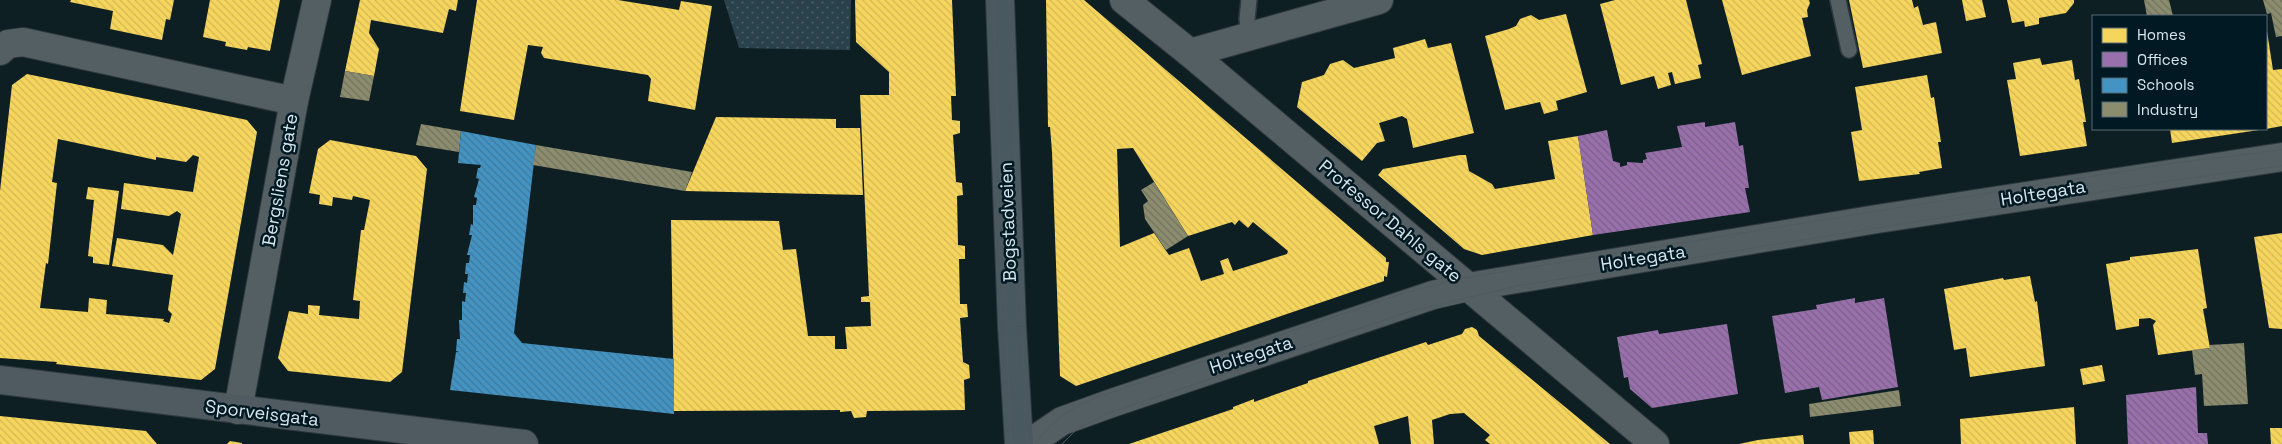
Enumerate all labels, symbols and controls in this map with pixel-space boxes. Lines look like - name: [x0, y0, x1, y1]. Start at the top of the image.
- legend: [2092, 15, 2267, 130]
- text: Homes: [2137, 25, 2186, 44]
- text: Offices: [2137, 50, 2188, 69]
- text: Schools: [2137, 75, 2195, 94]
- text: Industry: [2137, 100, 2198, 119]
- street label: Bergsliens gate: [256, 112, 303, 248]
- street label: Professor Dahls gate: [1314, 154, 1466, 287]
- street label: Bogstadveien: [994, 162, 1021, 282]
- street label: Holtegata: [1999, 174, 2087, 211]
- street label: Holtegata: [1599, 239, 1687, 276]
- street label: Holtegata: [1206, 330, 1295, 379]
- street label: Sporveisgata: [204, 394, 320, 431]

